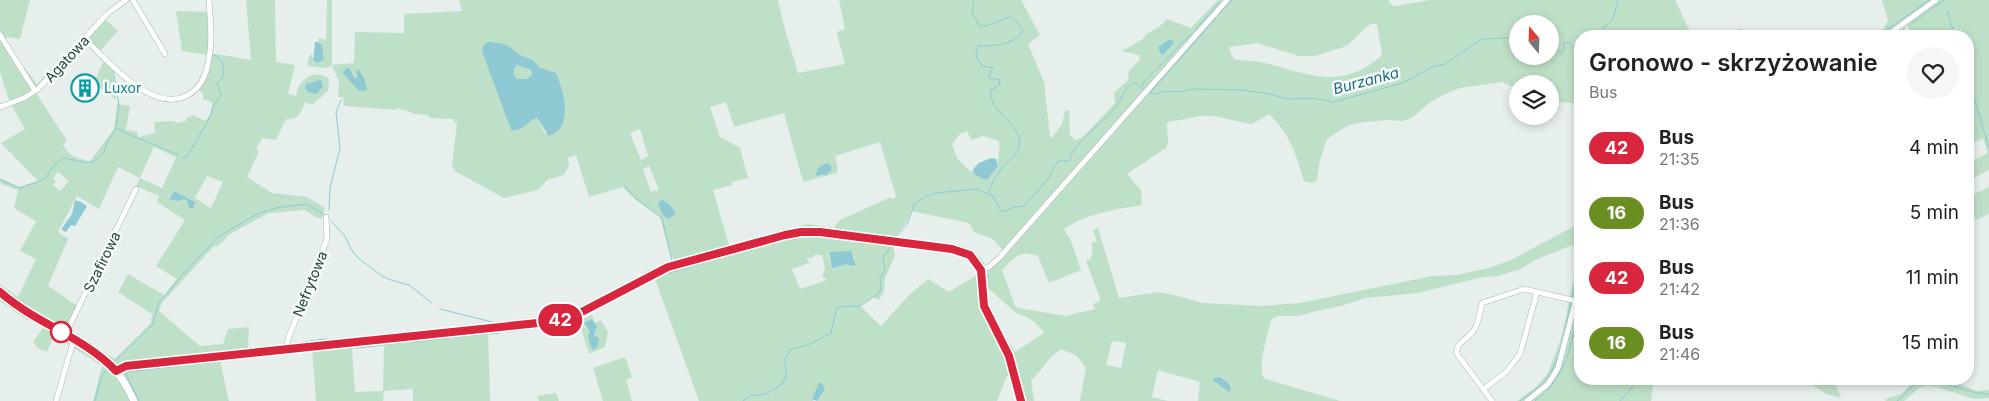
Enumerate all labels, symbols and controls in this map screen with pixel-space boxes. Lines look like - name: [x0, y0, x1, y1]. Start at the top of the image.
- north arrow: [1509, 15, 1559, 65]
- map controls: [1509, 15, 1559, 125]
- street label: Agatowa: [41, 32, 93, 86]
- button: heart: [1907, 47, 1959, 99]
- text: Gronowo - skrzyżowanie: [1589, 48, 1878, 77]
- water label: Burzanka: [1331, 63, 1401, 98]
- building icon: Luxor: [70, 73, 100, 103]
- button: layers: [1509, 75, 1559, 125]
- place label: Luxor: [104, 79, 141, 96]
- text: Bus: [1589, 82, 1617, 102]
- text: Bus: [1659, 126, 1694, 149]
- text: 4 min: [1909, 136, 1959, 159]
- text: 42: [1605, 137, 1628, 158]
- text: 21:35: [1659, 149, 1699, 169]
- text: Bus: [1659, 191, 1694, 214]
- text: 5 min: [1910, 201, 1959, 224]
- text: 16: [1607, 202, 1626, 223]
- text: 21:36: [1659, 214, 1700, 234]
- street label: Szafirowa: [80, 229, 124, 295]
- street label: Nefrytowa: [289, 248, 330, 319]
- text: Bus: [1659, 256, 1694, 279]
- text: 11 min: [1906, 266, 1959, 289]
- text: 42: [1605, 267, 1628, 288]
- text: 21:42: [1659, 279, 1700, 299]
- line badge: 42: [538, 304, 582, 336]
- text: 42: [548, 309, 572, 330]
- unlabelled marker: [50, 321, 72, 343]
- text: Bus: [1659, 321, 1694, 344]
- text: 15 min: [1902, 331, 1959, 354]
- text: 16: [1607, 332, 1626, 353]
- text: 21:46: [1659, 344, 1700, 364]

